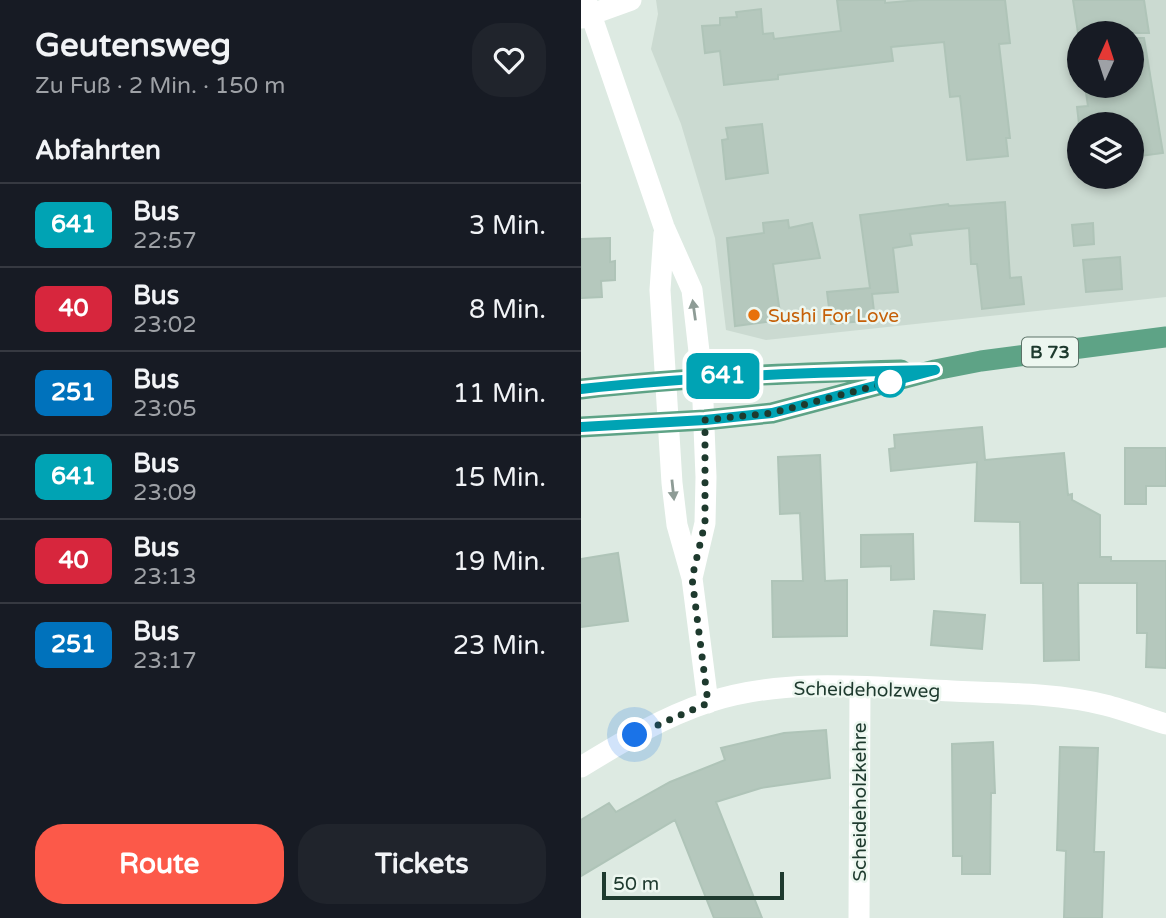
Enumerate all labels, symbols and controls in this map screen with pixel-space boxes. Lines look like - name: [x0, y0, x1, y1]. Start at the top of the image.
- north arrow: [1067, 21, 1145, 98]
- map controls: [1067, 21, 1144, 189]
- button: heart: [472, 23, 546, 97]
- text: Geutensweg: [35, 26, 231, 65]
- text: Zu Fuß · 2 Min. · 150 m: [35, 72, 285, 100]
- button: layers: [1067, 112, 1144, 189]
- text: Abfahrten: [35, 135, 161, 166]
- text: Bus: [133, 196, 179, 227]
- text: 641: [51, 210, 96, 239]
- text: 3 Min.: [469, 210, 546, 241]
- text: 22:57: [133, 227, 197, 255]
- text: Bus: [133, 280, 179, 311]
- text: 40: [58, 294, 89, 323]
- text: 8 Min.: [469, 294, 546, 325]
- one-way arrow: [689, 299, 700, 321]
- place label: Sushi For Love: [768, 305, 899, 327]
- marker: Sushi For Love: [746, 307, 762, 323]
- text: 23:02: [133, 311, 197, 339]
- road number: B 73: [1022, 338, 1078, 366]
- line badge: 641: [683, 353, 763, 399]
- text: 641: [700, 361, 746, 390]
- text: Bus: [133, 364, 179, 395]
- unlabelled marker: [875, 367, 905, 397]
- text: 251: [51, 378, 96, 407]
- text: 11 Min.: [453, 378, 546, 409]
- text: 23:05: [133, 395, 197, 423]
- text: Bus: [133, 448, 179, 479]
- text: 641: [51, 462, 96, 491]
- text: 15 Min.: [453, 462, 546, 493]
- text: 23:09: [133, 479, 197, 507]
- one-way arrow: [668, 480, 679, 502]
- text: Bus: [133, 532, 179, 563]
- text: 40: [58, 546, 89, 575]
- text: 19 Min.: [453, 546, 546, 577]
- text: 23:13: [133, 563, 197, 591]
- text: Bus: [133, 616, 179, 647]
- text: 251: [51, 630, 96, 659]
- text: 23 Min.: [453, 630, 546, 661]
- text: 23:17: [133, 647, 197, 675]
- street label: Scheideholzweg: [793, 678, 940, 702]
- your location: [617, 717, 652, 752]
- street label: Scheideholzkehre: [849, 722, 871, 882]
- button: Route: [35, 824, 284, 904]
- button: Tickets: [298, 824, 546, 904]
- scale bar: [602, 869, 784, 901]
- text: 50 m: [613, 873, 659, 895]

